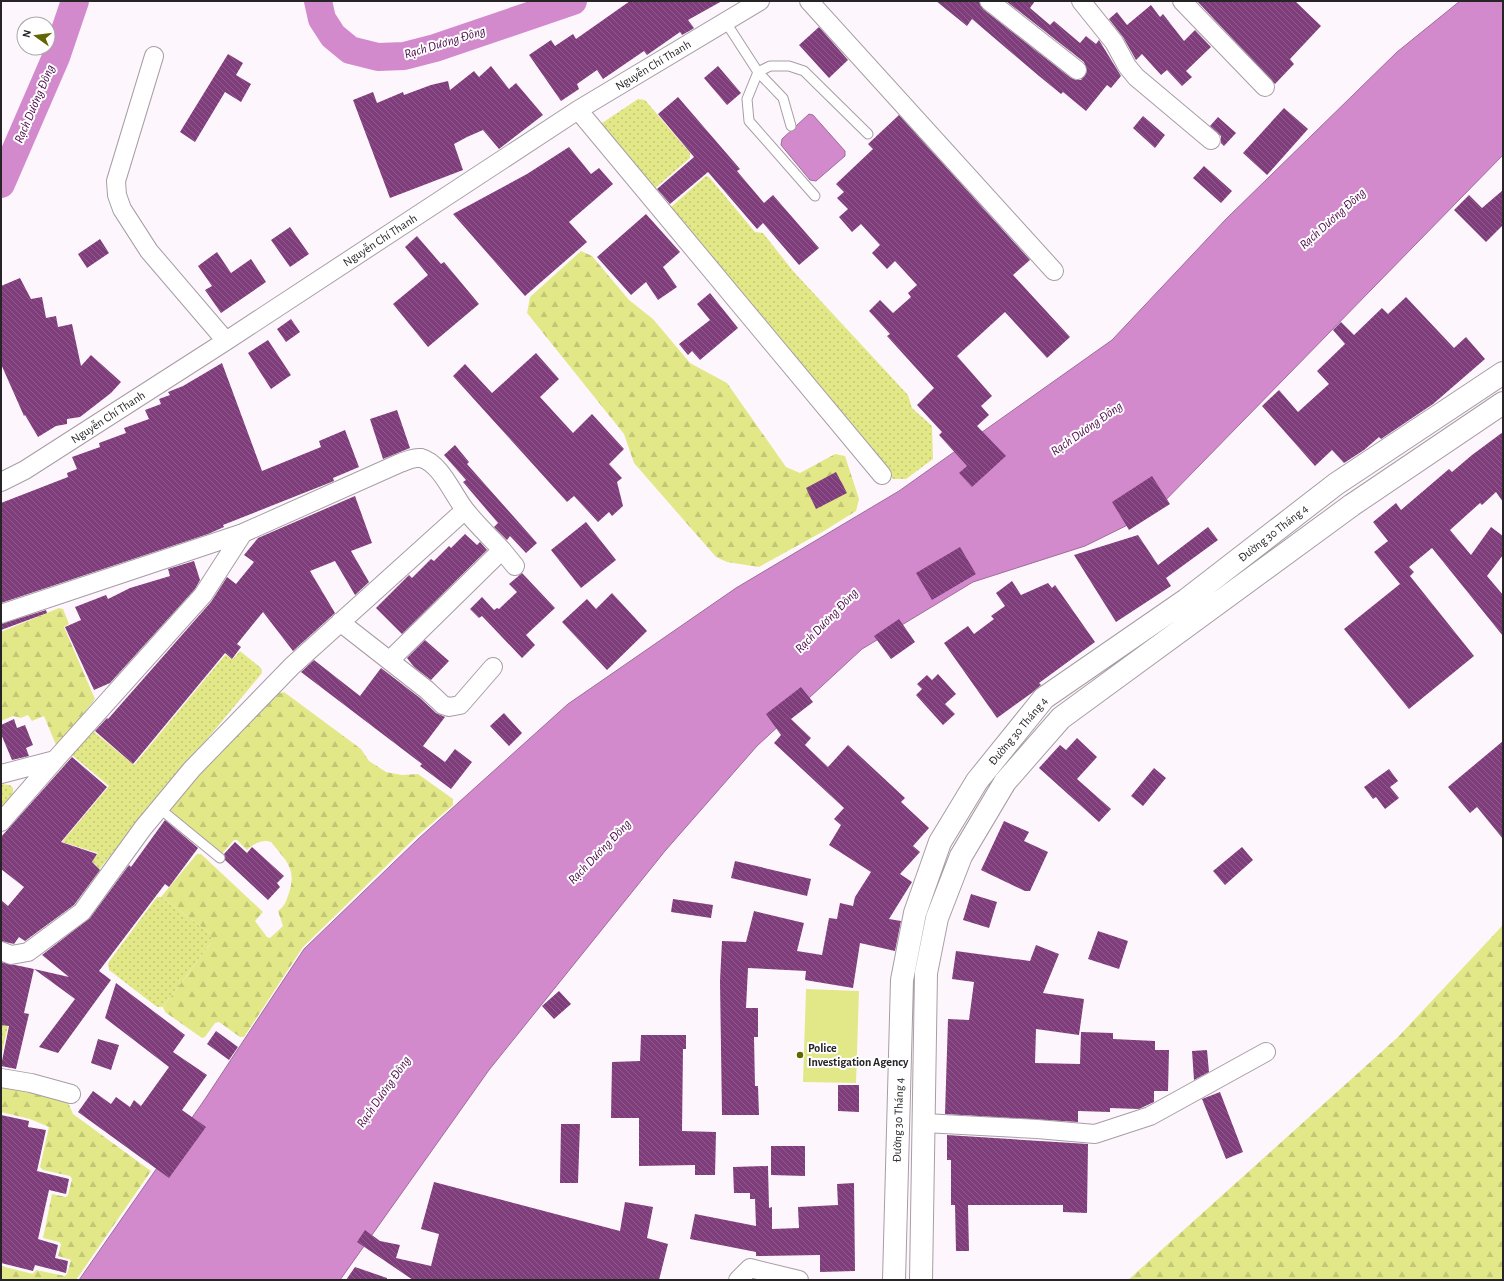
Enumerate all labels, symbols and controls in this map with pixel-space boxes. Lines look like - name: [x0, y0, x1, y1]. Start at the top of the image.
- north arrow: [16, 16, 56, 56]
- water label: Rạch Dương Đông: [403, 24, 487, 61]
- text: N: [21, 29, 33, 39]
- street label: Nguyễn Chí Thanh: [613, 37, 693, 93]
- water label: Rạch Dương Đông: [13, 63, 57, 145]
- water label: Rạch Dương Đông: [1297, 186, 1369, 252]
- street label: Nguyễn Chí Thanh: [340, 211, 420, 269]
- street label: Nguyễn Chí Thanh: [68, 388, 148, 446]
- water label: Rạch Dương Đông: [1049, 399, 1125, 458]
- street label: Đường 30 Tháng 4: [1236, 502, 1310, 564]
- water label: Rạch Dương Đông: [793, 586, 861, 656]
- street label: Đường 30 Tháng 4: [986, 694, 1050, 767]
- water label: Rạch Dương Đông: [566, 817, 634, 887]
- place label: Police Investigation Agency: [808, 1042, 909, 1069]
- marker: Police Investigation Agency: [795, 1050, 805, 1060]
- water label: Rạch Dương Đông: [355, 1054, 414, 1130]
- street label: Đường 30 Tháng 4: [891, 1077, 905, 1163]

